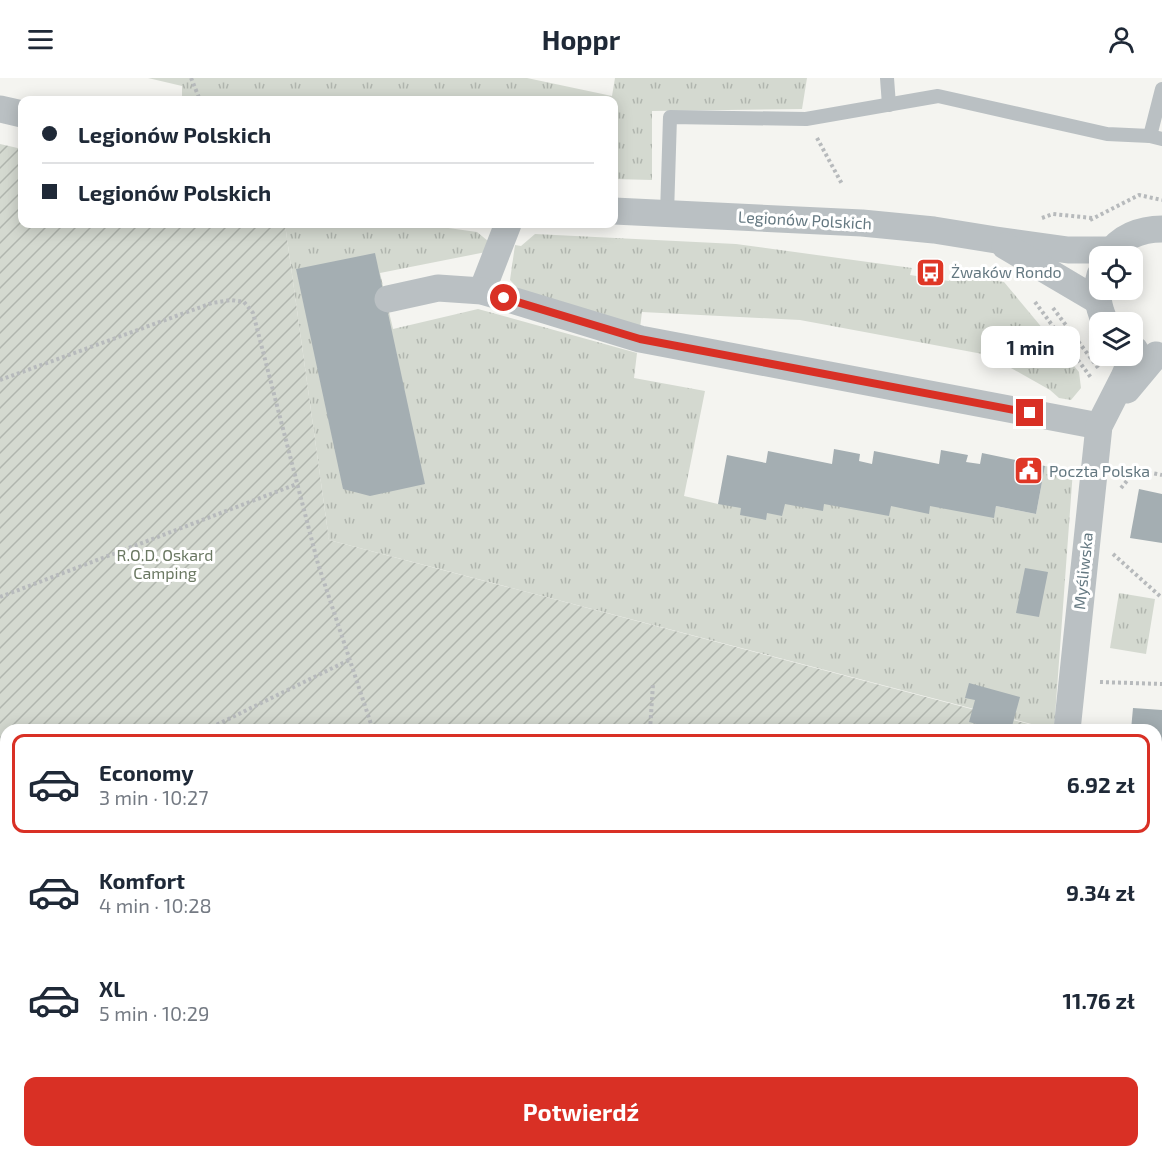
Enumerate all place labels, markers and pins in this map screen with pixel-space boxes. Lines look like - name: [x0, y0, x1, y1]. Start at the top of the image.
- bus stop icon: Żwaków Rondo: [914, 256, 946, 288]
- place label: Żwaków Rondo: [951, 262, 1062, 281]
- public building icon: Poczta Polska: [1012, 455, 1044, 487]
- place label: Poczta Polska: [1049, 461, 1150, 480]

